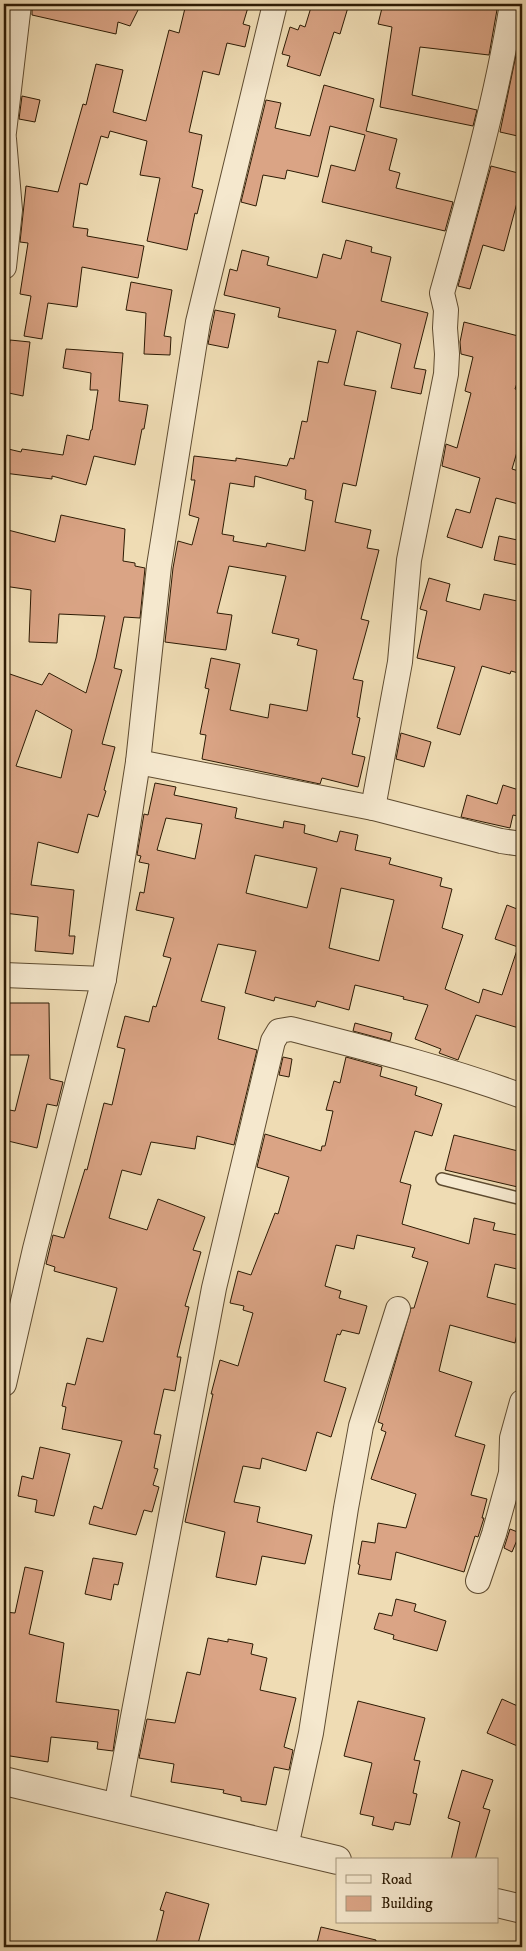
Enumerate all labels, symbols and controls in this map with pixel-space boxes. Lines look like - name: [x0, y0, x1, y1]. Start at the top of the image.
- legend: [336, 1858, 498, 1924]
- text: Road: [381, 1870, 413, 1889]
- text: Building: [381, 1894, 433, 1913]

